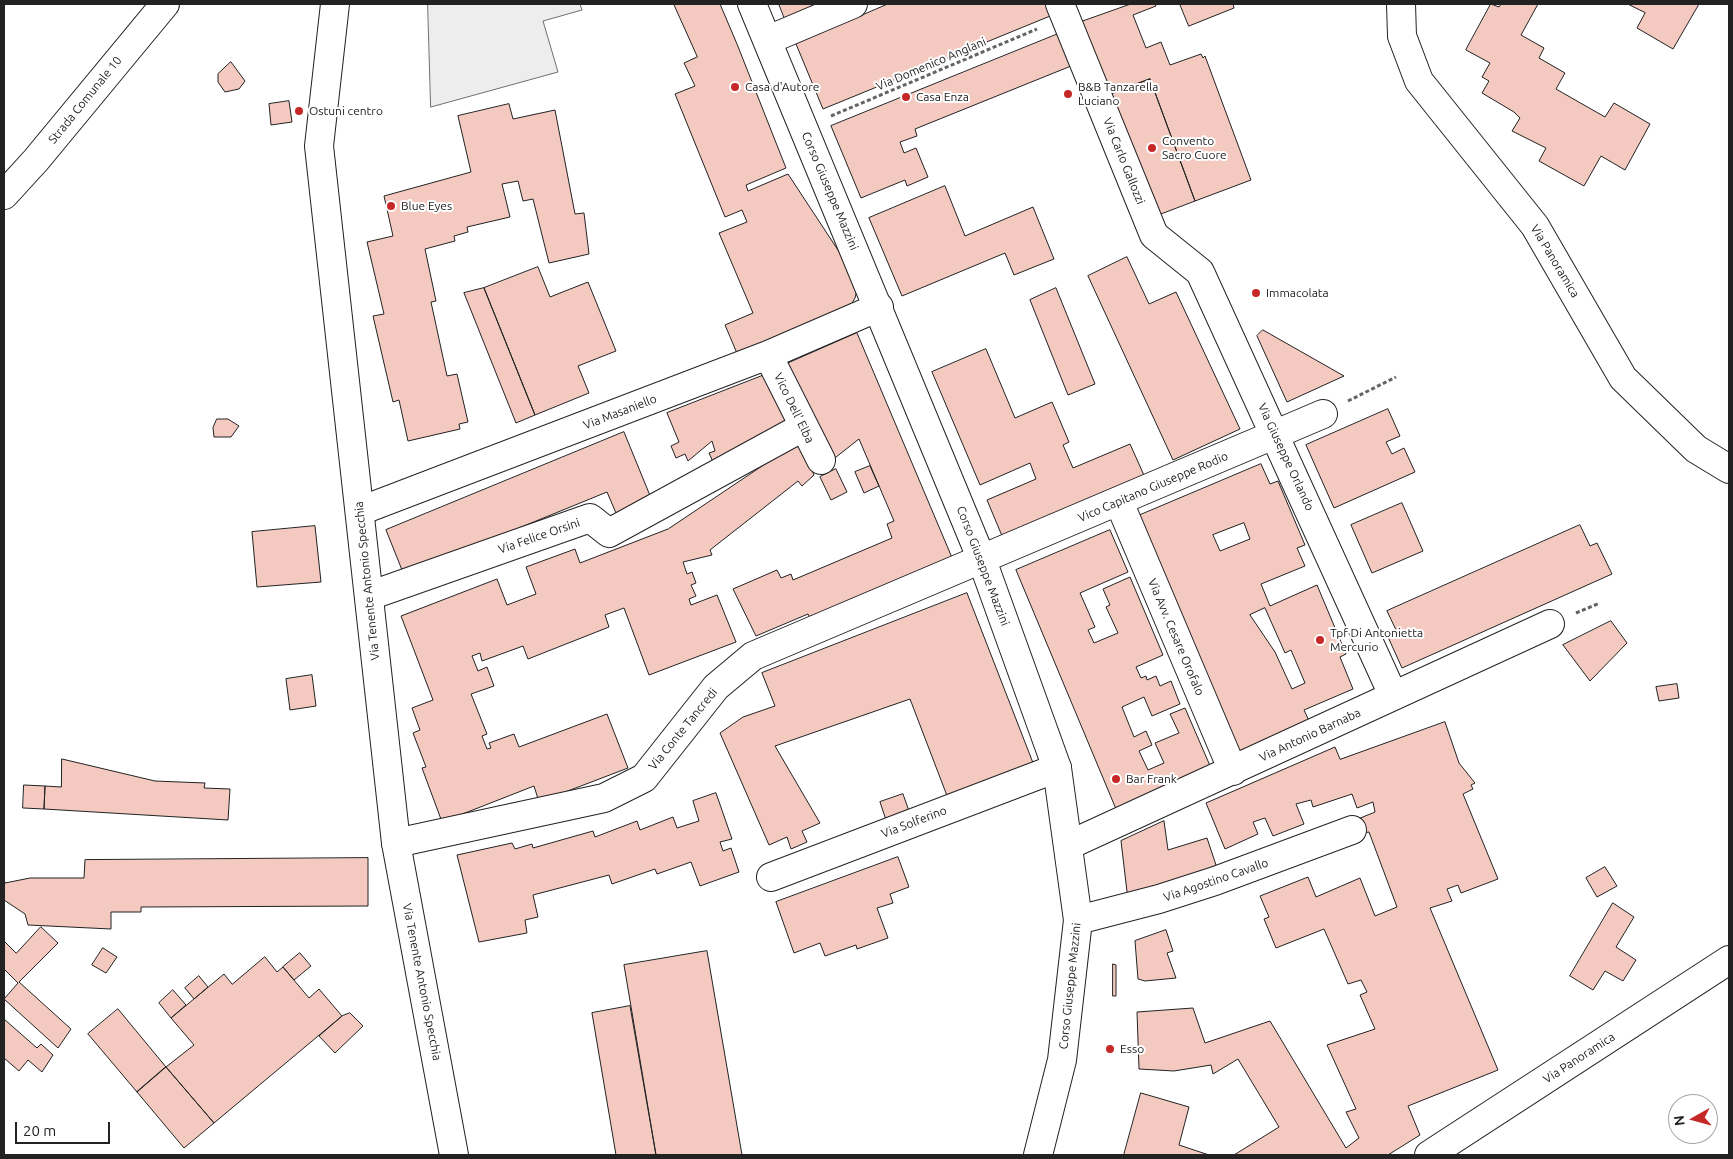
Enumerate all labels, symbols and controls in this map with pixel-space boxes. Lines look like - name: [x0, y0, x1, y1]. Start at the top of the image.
- street label: Via Domenico Anglani: [874, 34, 988, 94]
- street label: Strada Comunale 10: [45, 53, 125, 147]
- place label: Casa d'Autore: [745, 80, 819, 94]
- place label: B&B Tanzarella Luciano: [1078, 80, 1158, 108]
- marker: Casa d'Autore: [729, 81, 741, 93]
- marker: B&B Tanzarella Luciano: [1062, 88, 1074, 100]
- place label: Casa Enza: [916, 90, 969, 104]
- marker: Casa Enza: [900, 91, 912, 103]
- place label: Ostuni centro: [309, 104, 383, 118]
- marker: Ostuni centro: [293, 105, 305, 117]
- street label: Via Carlo Gallozzi: [1100, 116, 1148, 206]
- street label: Corso Giuseppe Mazzini: [799, 130, 861, 252]
- place label: Convento Sacro Cuore: [1162, 134, 1227, 162]
- marker: Convento Sacro Cuore: [1146, 142, 1158, 154]
- place label: Blue Eyes: [401, 199, 452, 213]
- marker: Blue Eyes: [385, 200, 397, 212]
- street label: Via Panoramica: [1528, 222, 1582, 300]
- place label: Immacolata: [1266, 286, 1329, 300]
- marker: Immacolata: [1250, 287, 1262, 299]
- street label: Vico Dell' Elba: [771, 371, 817, 445]
- street label: Via Masaniello: [581, 391, 659, 433]
- street label: Via Giuseppe Orlando: [1255, 401, 1317, 513]
- street label: Vico Capitano Giuseppe Rodio: [1076, 449, 1230, 525]
- street label: Via Tenente Antonio Specchia: [351, 501, 383, 661]
- street label: Corso Giuseppe Mazzini: [953, 504, 1013, 628]
- street label: Via Felice Orsini: [496, 515, 582, 557]
- street label: Via Avv. Cesare Orofalo: [1145, 576, 1207, 698]
- place label: Tpf Di Antonietta Mercurio: [1330, 626, 1423, 654]
- marker: Tpf Di Antonietta Mercurio: [1314, 634, 1326, 646]
- street label: Via Conte Tancredi: [646, 685, 720, 773]
- street label: Via Antonio Barnaba: [1257, 705, 1363, 765]
- place label: Bar Frank: [1126, 772, 1177, 786]
- marker: Bar Frank: [1110, 773, 1122, 785]
- street label: Via Solferino: [879, 803, 949, 841]
- street label: Via Agostino Cavallo: [1162, 855, 1270, 905]
- street label: Via Tenente Antonio Specchia: [400, 902, 444, 1062]
- street label: Corso Giuseppe Mazzini: [1056, 922, 1084, 1050]
- street label: Via Panoramica: [1540, 1029, 1618, 1087]
- place label: Esso: [1120, 1042, 1144, 1056]
- marker: Esso: [1104, 1043, 1116, 1055]
- north arrow: [1668, 1094, 1718, 1144]
- scale bar: [18, 1112, 112, 1144]
- text: N: [1671, 1115, 1688, 1127]
- text: 20 m: [23, 1122, 56, 1139]

